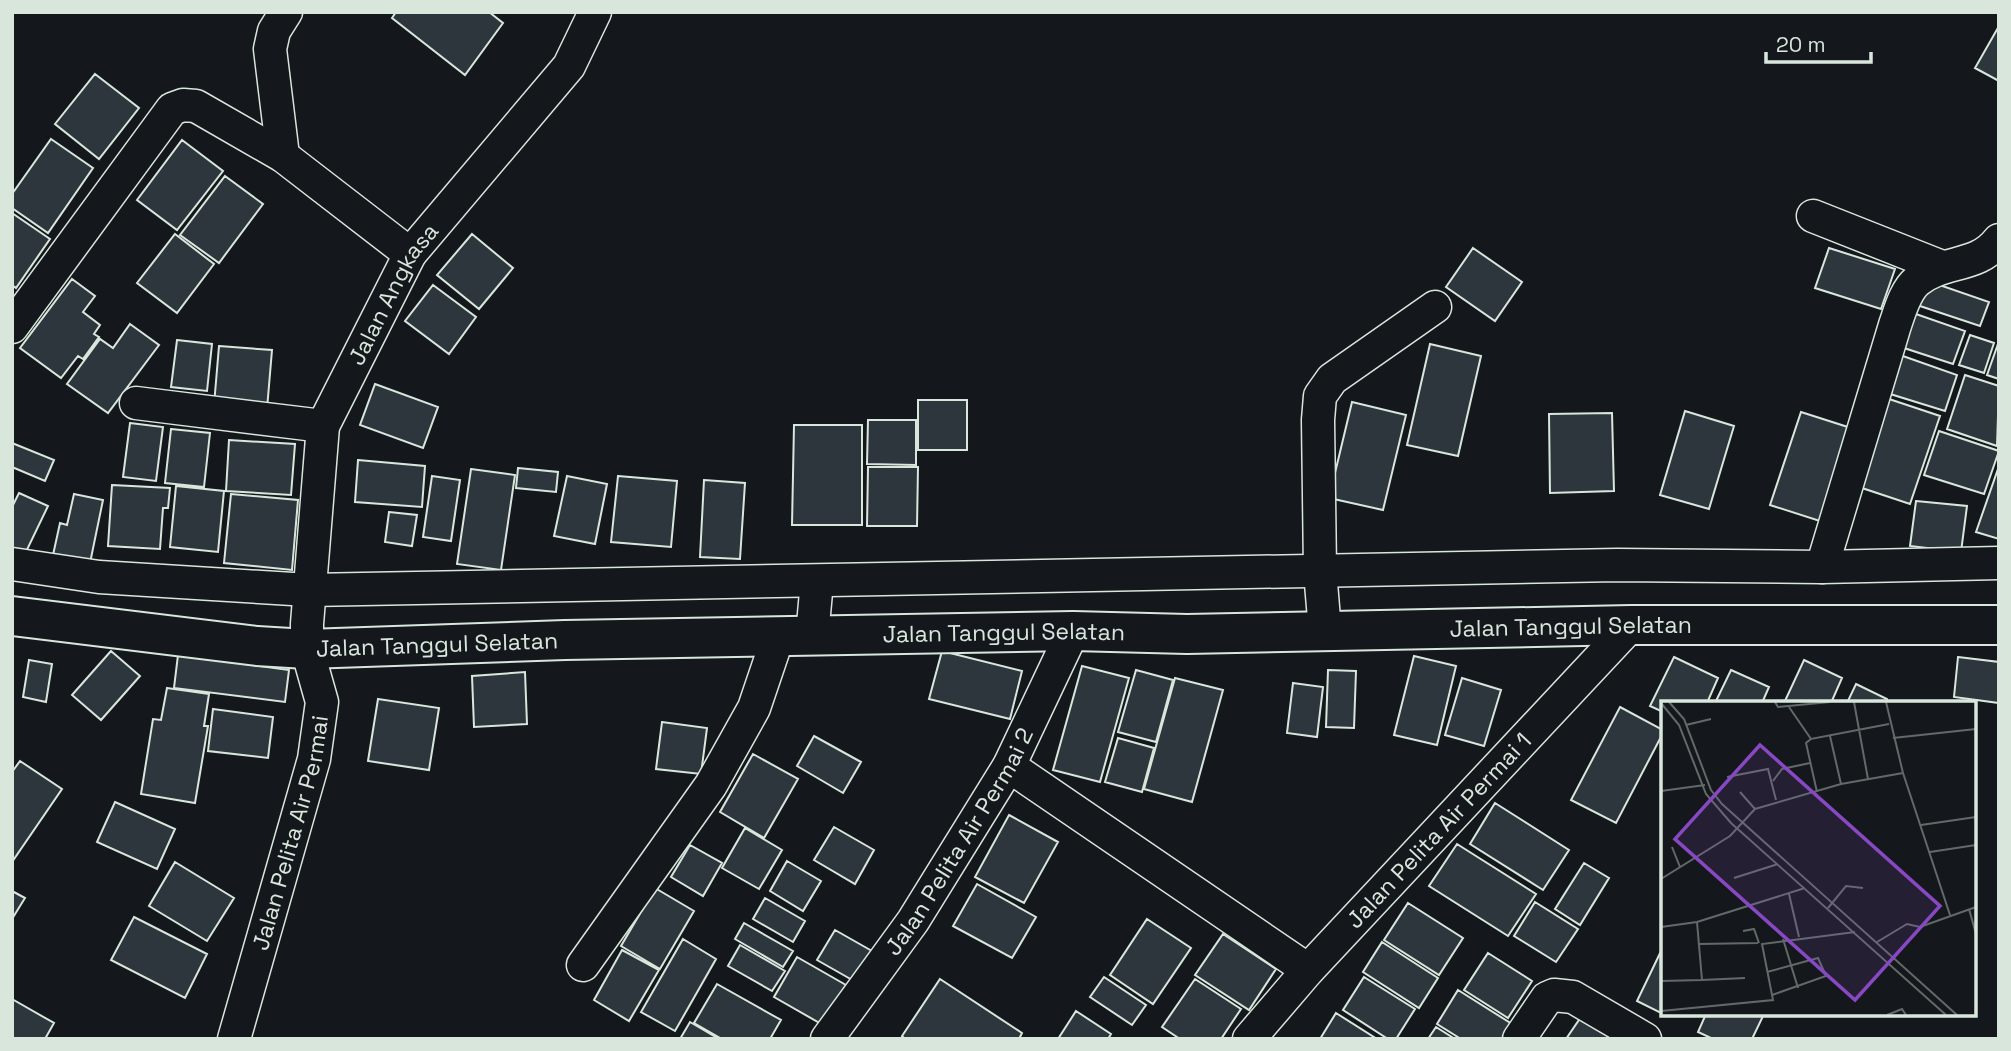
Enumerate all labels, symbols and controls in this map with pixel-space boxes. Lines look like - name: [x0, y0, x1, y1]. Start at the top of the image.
- scale bar: [1766, 21, 1871, 65]
- text: 20 m: [1776, 31, 1826, 58]
- street label: Jalan Angkasa: [341, 217, 445, 370]
- street label: Jalan Tanggul Selatan: [1449, 610, 1692, 644]
- street label: Jalan Tanggul Selatan: [882, 616, 1125, 649]
- street label: Jalan Tanggul Selatan: [315, 625, 559, 664]
- inset map: [1661, 701, 1976, 1016]
- street label: Jalan Pelita Air Permai: [245, 714, 335, 954]
- street label: Jalan Pelita Air Permai 2: [878, 723, 1040, 961]
- street label: Jalan Pelita Air Permai 1: [1340, 726, 1538, 935]

